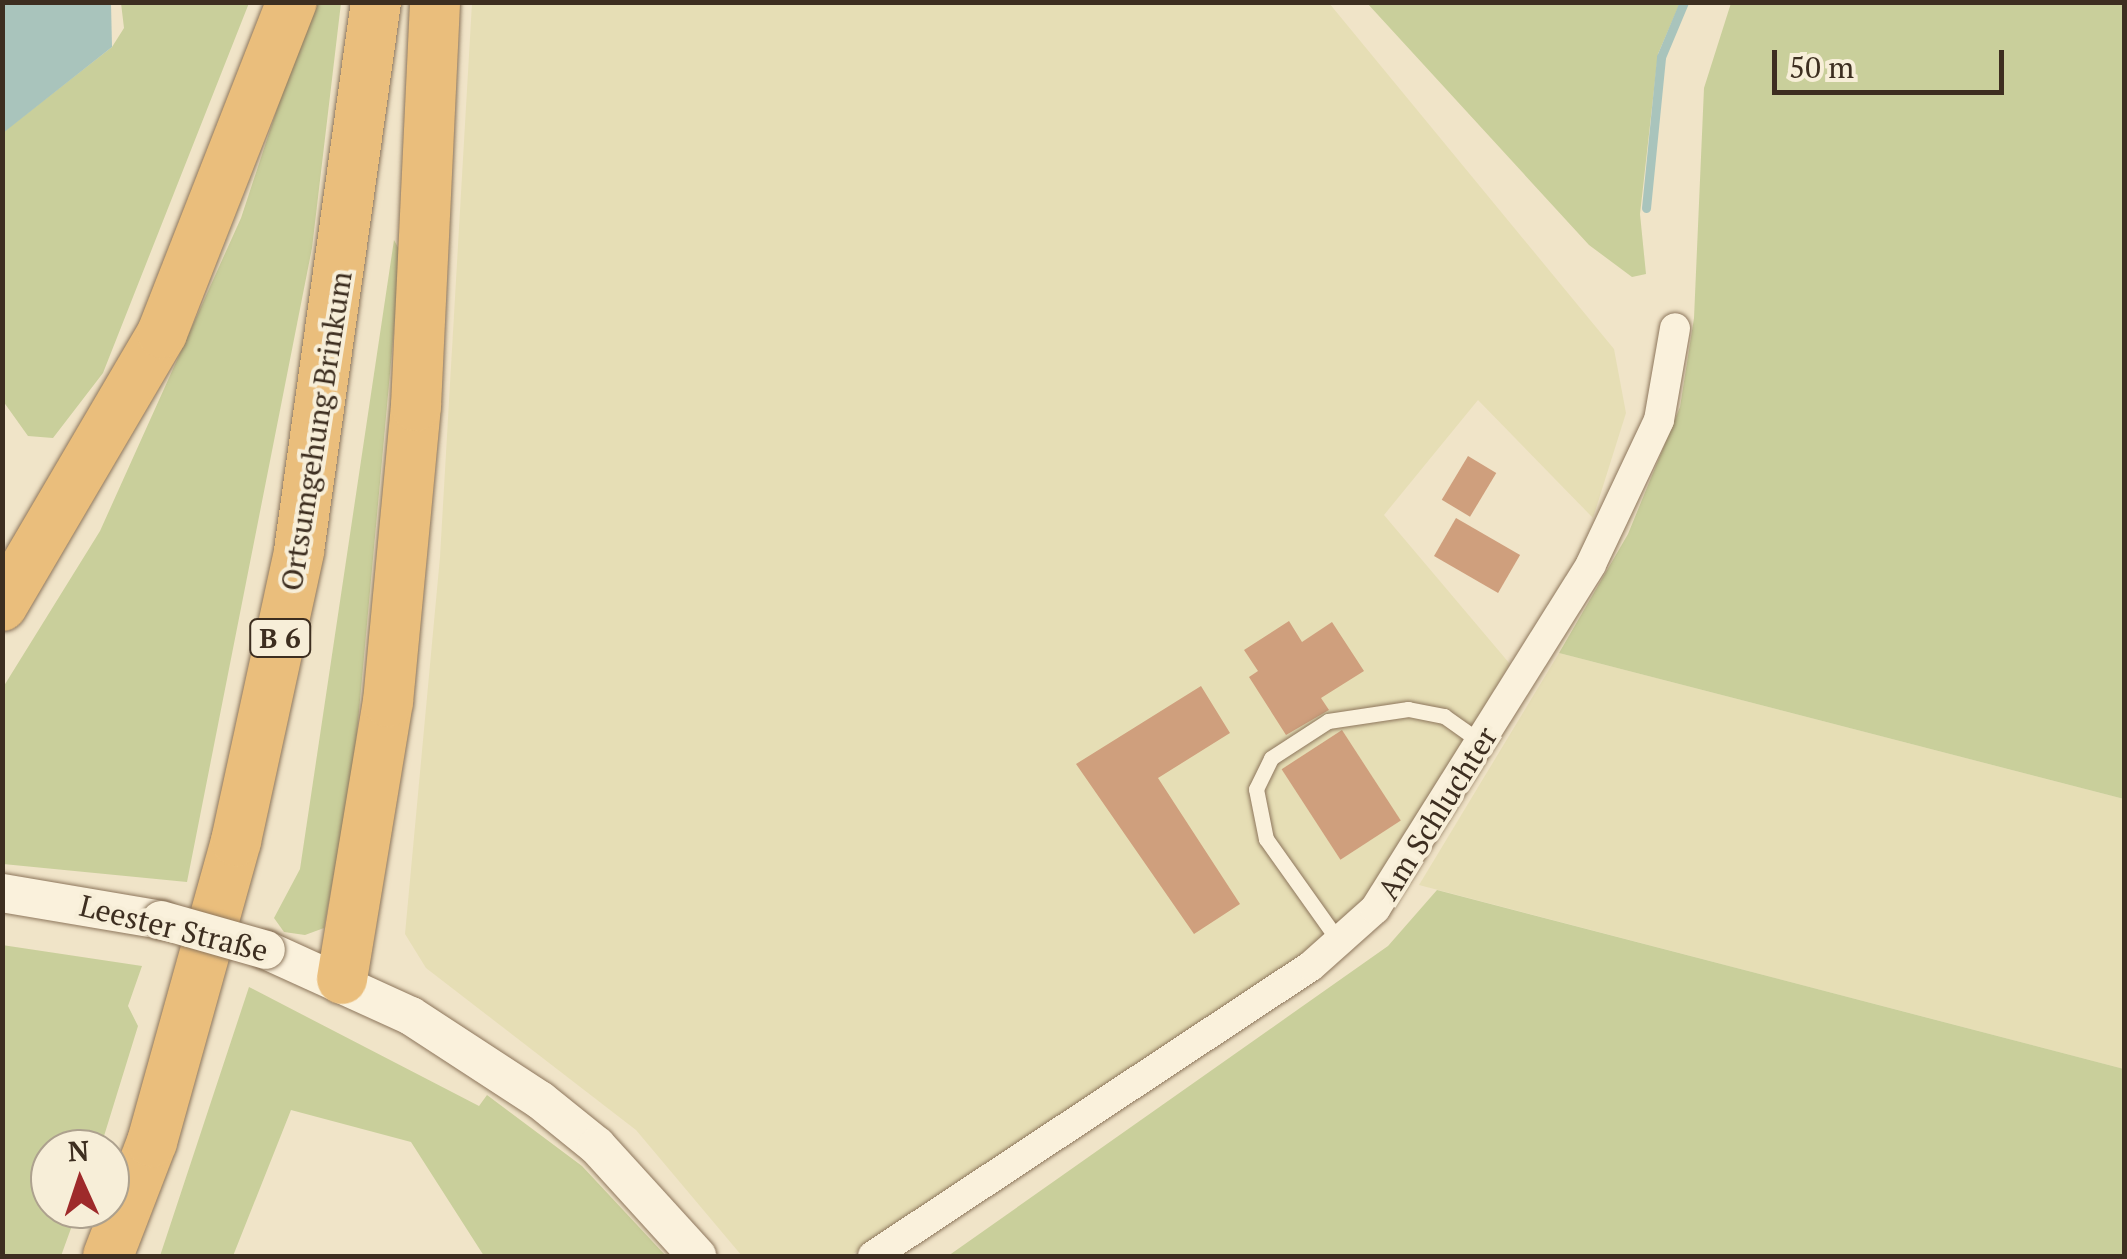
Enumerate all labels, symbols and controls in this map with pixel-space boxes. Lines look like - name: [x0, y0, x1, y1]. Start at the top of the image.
- scale bar: [1777, 30, 2010, 92]
- text: 50 m: [1789, 47, 1854, 87]
- street label: Ortsumgehung Brinkum: [273, 269, 359, 593]
- road number: B 6: [248, 615, 312, 661]
- street label: Am Schluchter: [1370, 720, 1504, 906]
- street label: Leester Straße: [76, 887, 272, 969]
- north arrow: [30, 1129, 130, 1229]
- text: N: [67, 1132, 90, 1170]

